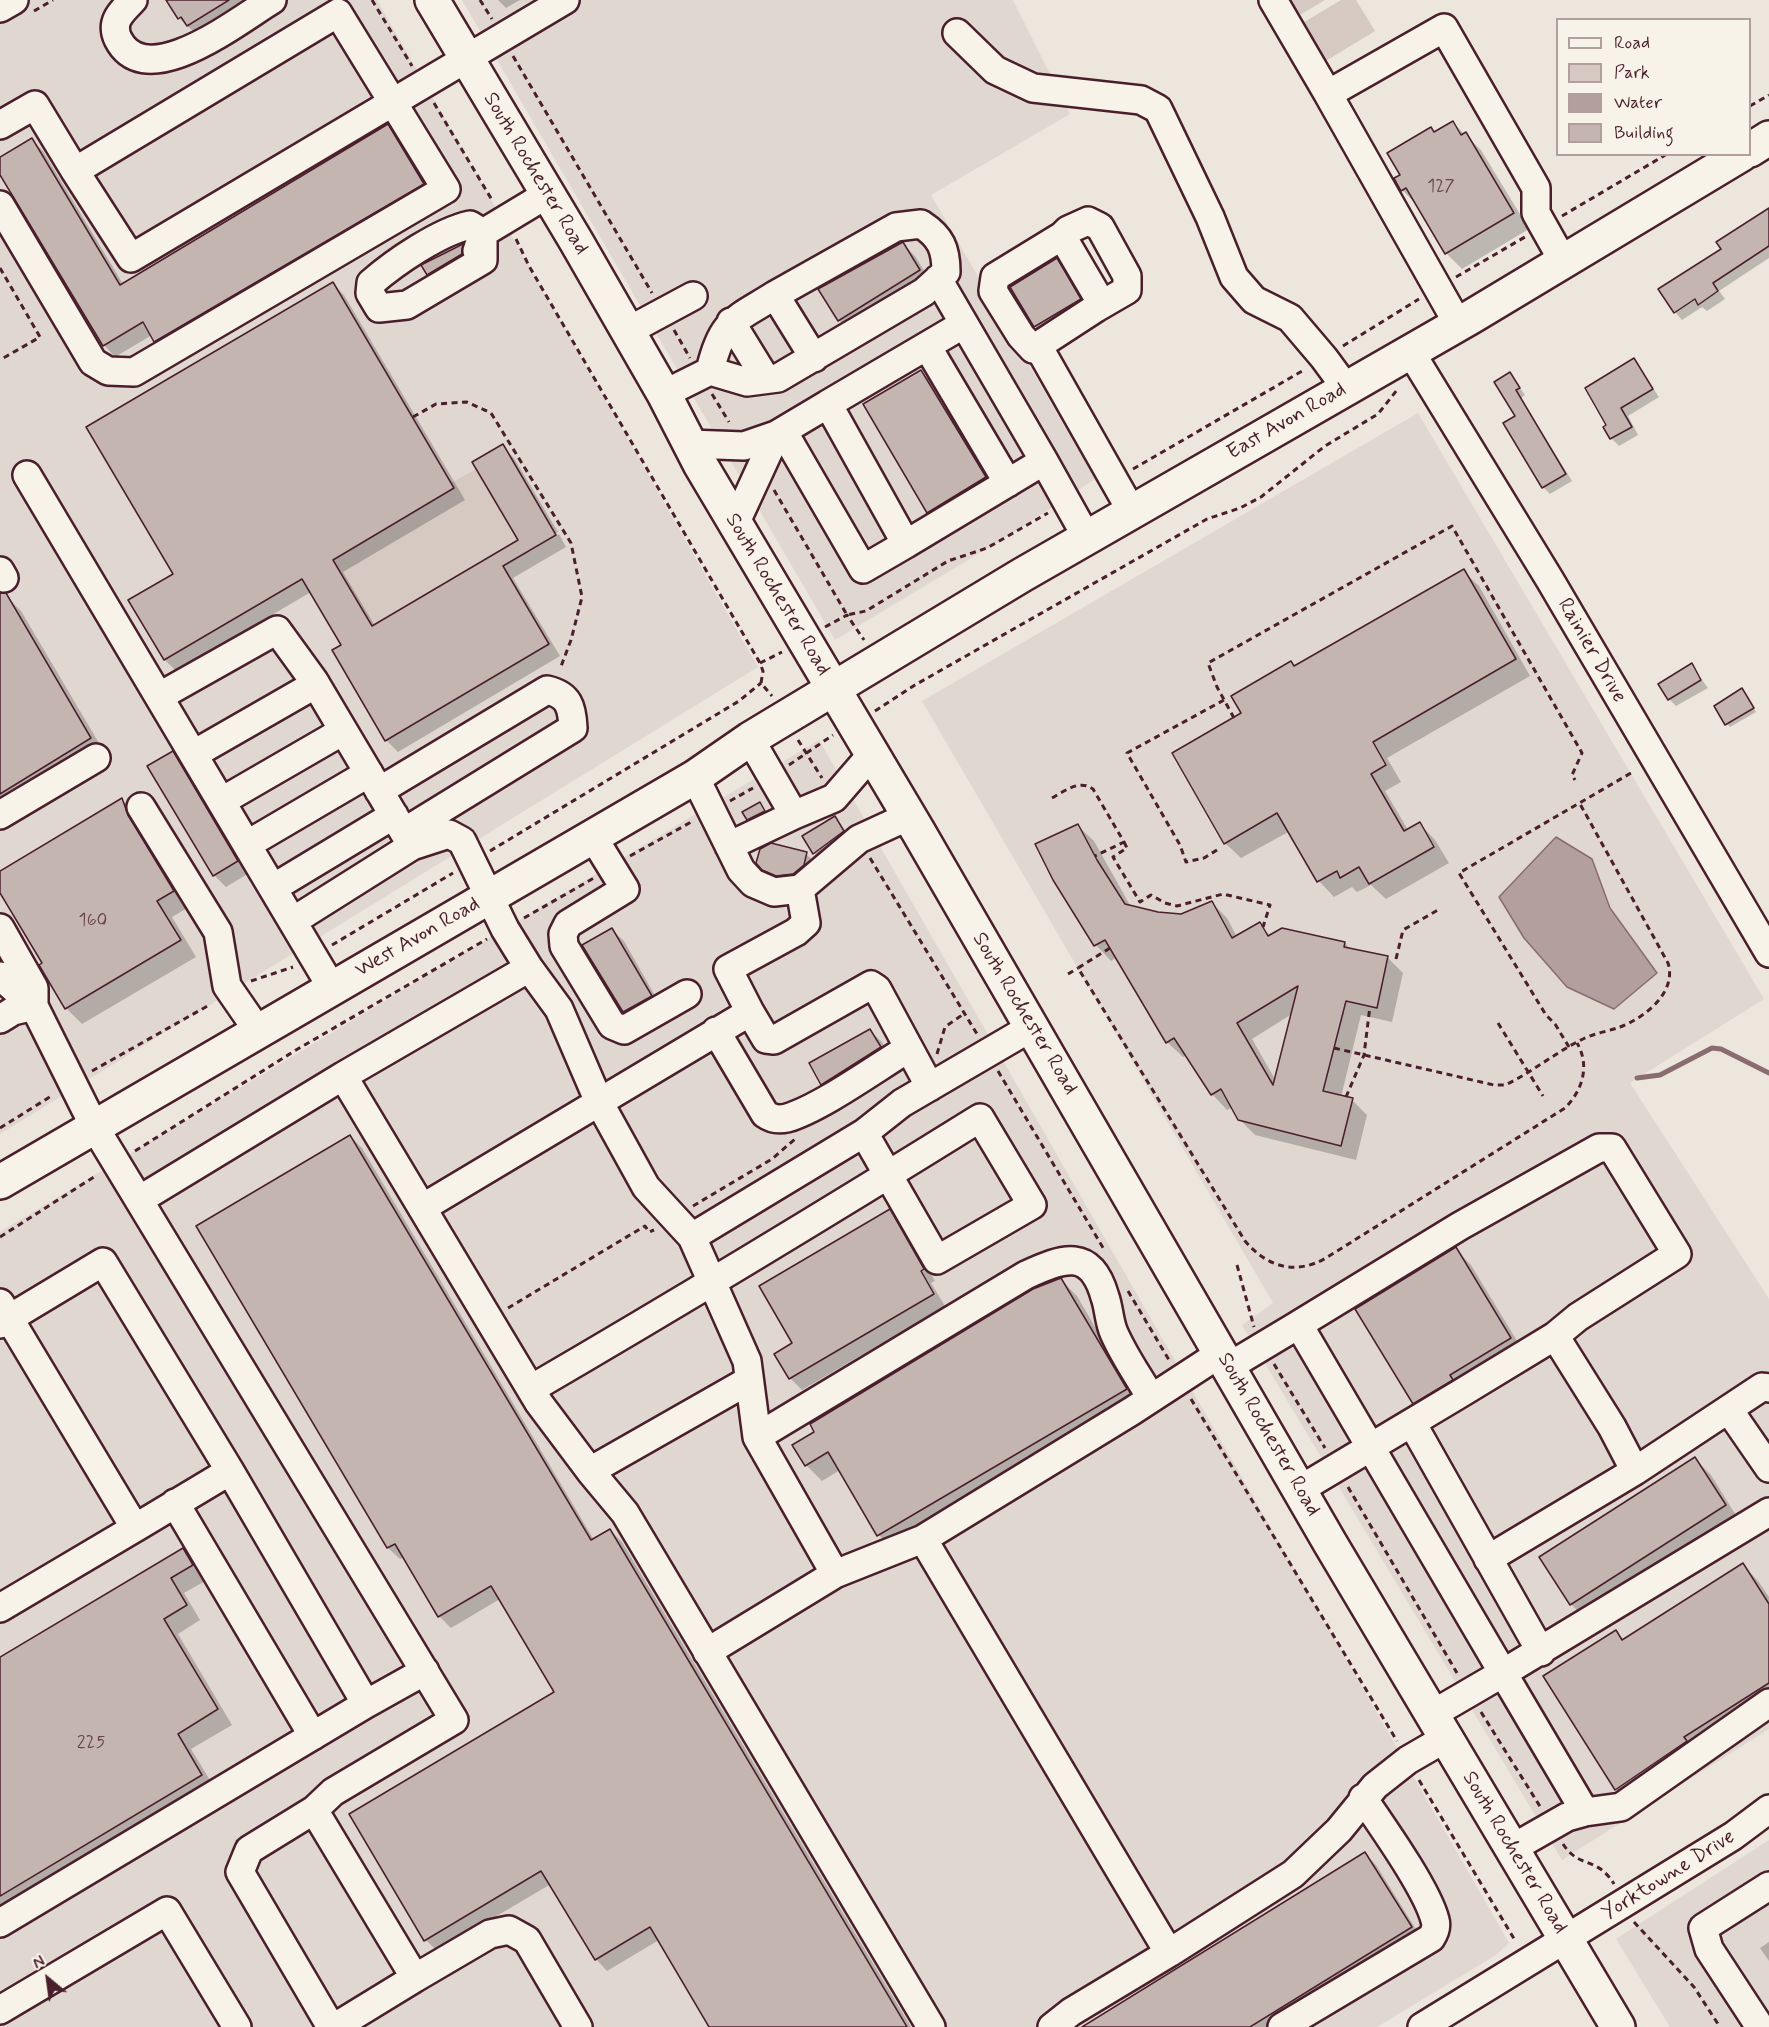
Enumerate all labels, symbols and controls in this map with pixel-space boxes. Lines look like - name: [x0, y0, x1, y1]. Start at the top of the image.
- legend: [1556, 18, 1751, 156]
- text: Road: [1614, 31, 1650, 55]
- text: Park: [1614, 61, 1650, 85]
- street label: South Rochester Road: [477, 88, 593, 260]
- text: Water: [1614, 91, 1662, 115]
- text: Building: [1614, 121, 1674, 145]
- house number: 127: [1427, 176, 1455, 198]
- street label: East Avon Road: [1223, 378, 1351, 466]
- street label: South Rochester Road: [719, 509, 835, 681]
- street label: Rainier Drive: [1551, 594, 1631, 708]
- street label: West Avon Road: [351, 892, 485, 984]
- house number: 160: [79, 910, 107, 932]
- street label: South Rochester Road: [966, 928, 1082, 1100]
- street label: South Rochester Road: [1211, 1349, 1325, 1521]
- house number: 225: [77, 1732, 105, 1754]
- street label: South Rochester Road: [1456, 1767, 1572, 1939]
- street label: Yorktowne Drive: [1598, 1825, 1740, 1927]
- north arrow: [18, 1949, 78, 2009]
- text: N: [29, 1951, 49, 1975]

